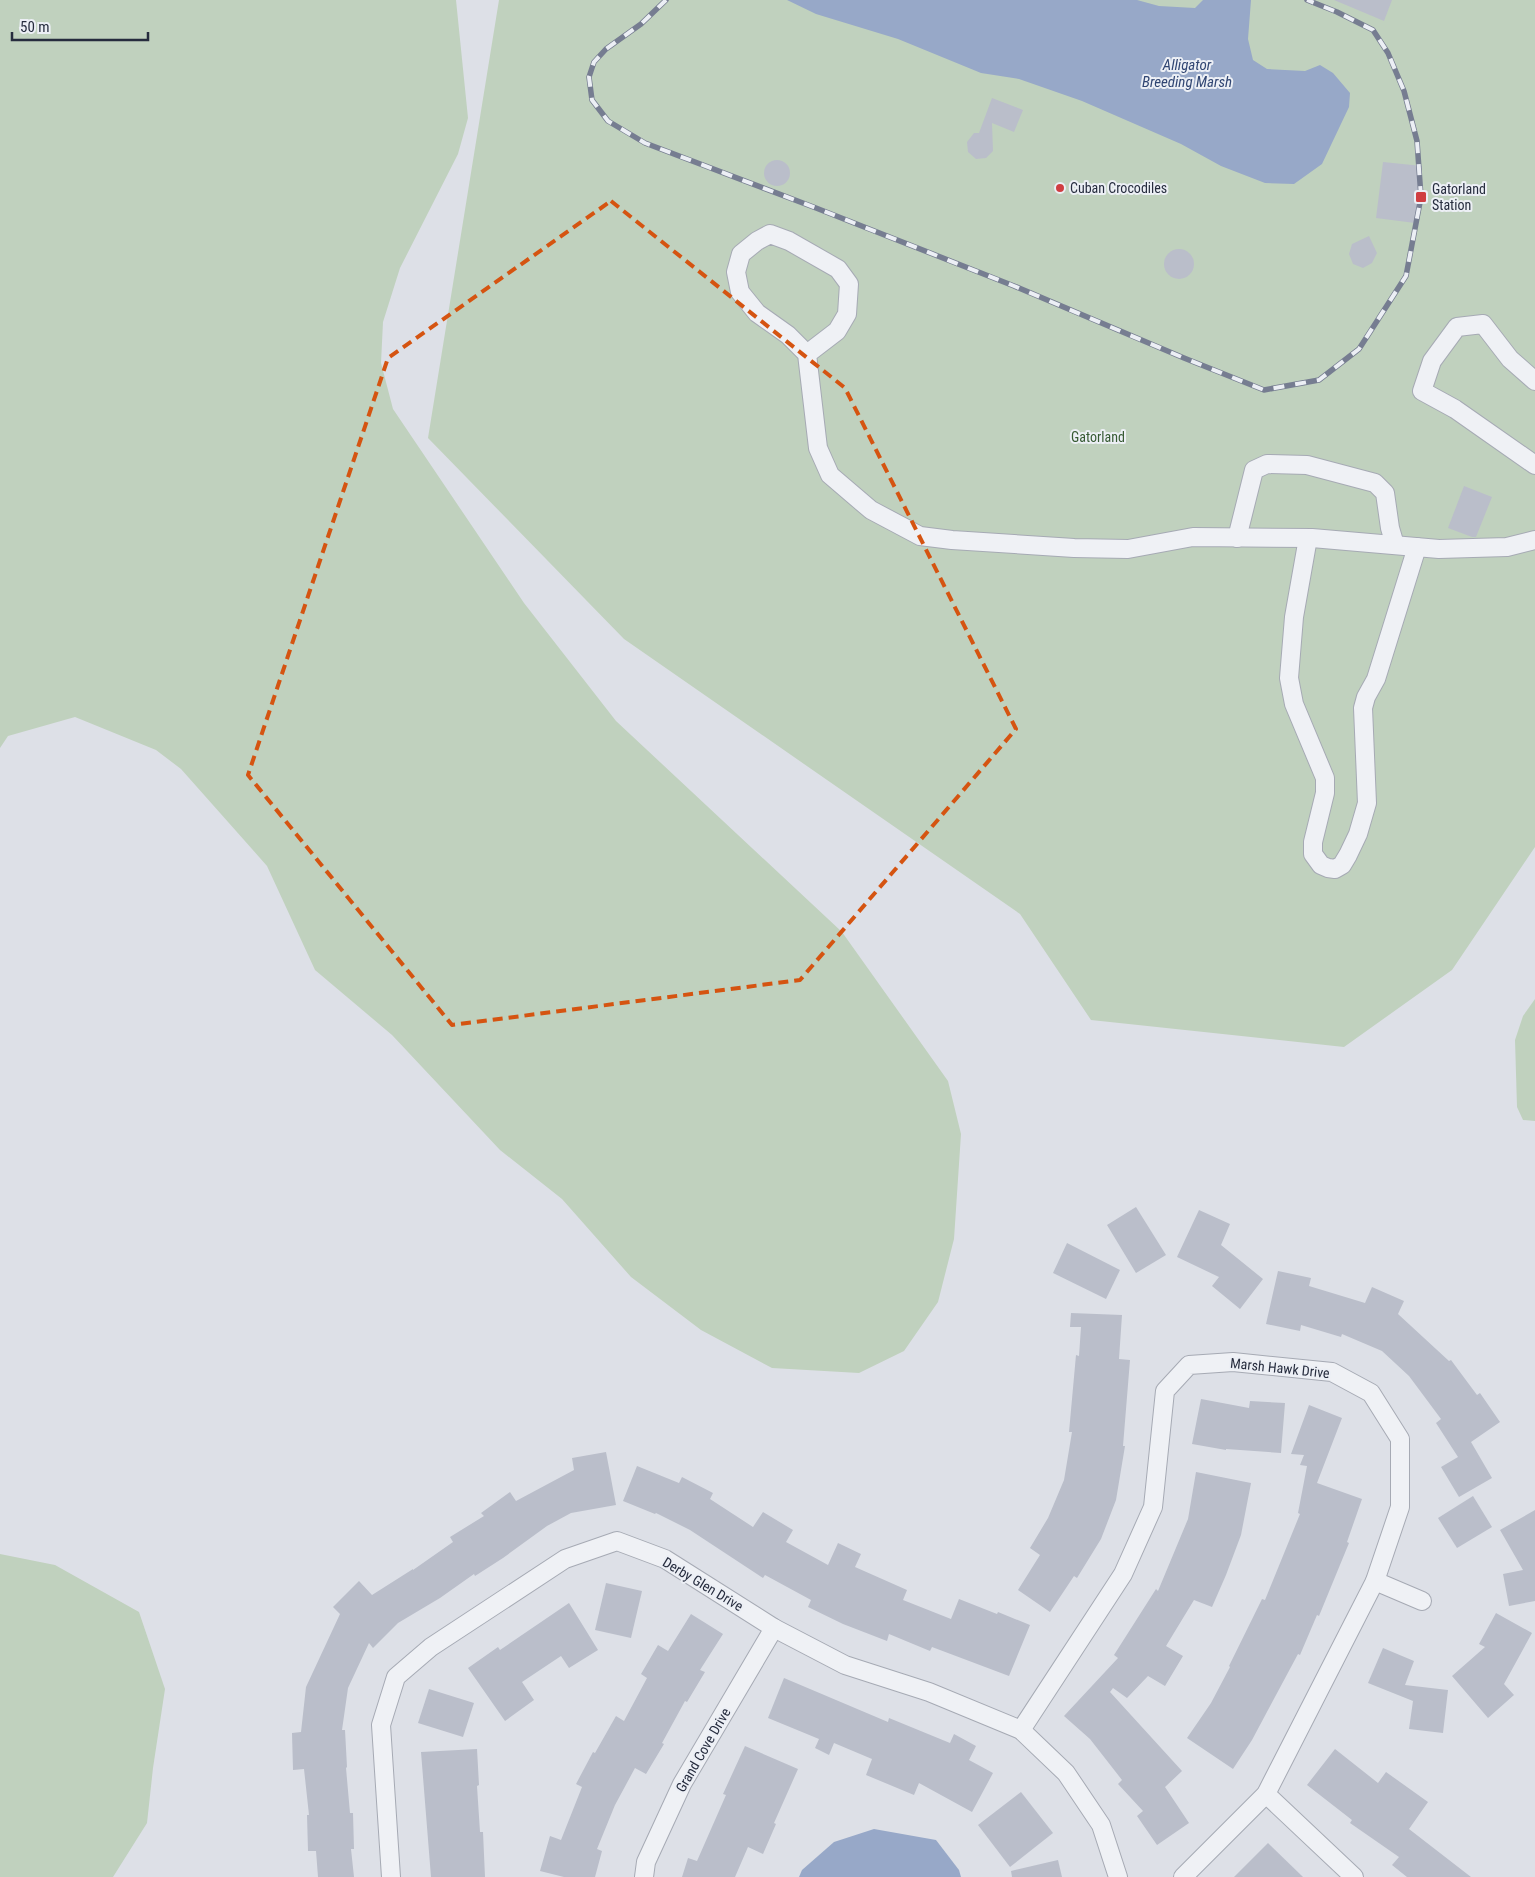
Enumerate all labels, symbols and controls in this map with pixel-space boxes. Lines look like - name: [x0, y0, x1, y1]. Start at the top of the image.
- scale bar: [12, 10, 149, 42]
- text: 50 m: [20, 18, 50, 36]
- water label: Alligator Breeding Marsh: [1142, 56, 1232, 91]
- place label: Cuban Crocodiles: [1070, 180, 1167, 196]
- place label: Gatorland Station: [1432, 181, 1486, 213]
- marker: Cuban Crocodiles: [1054, 182, 1066, 194]
- marker: Gatorland Station: [1414, 190, 1428, 204]
- park label: Gatorland: [1071, 429, 1125, 445]
- street label: Marsh Hawk Drive: [1230, 1355, 1331, 1381]
- street label: Derby Glen Drive: [660, 1554, 746, 1614]
- street label: Grand Cove Drive: [672, 1705, 734, 1795]

